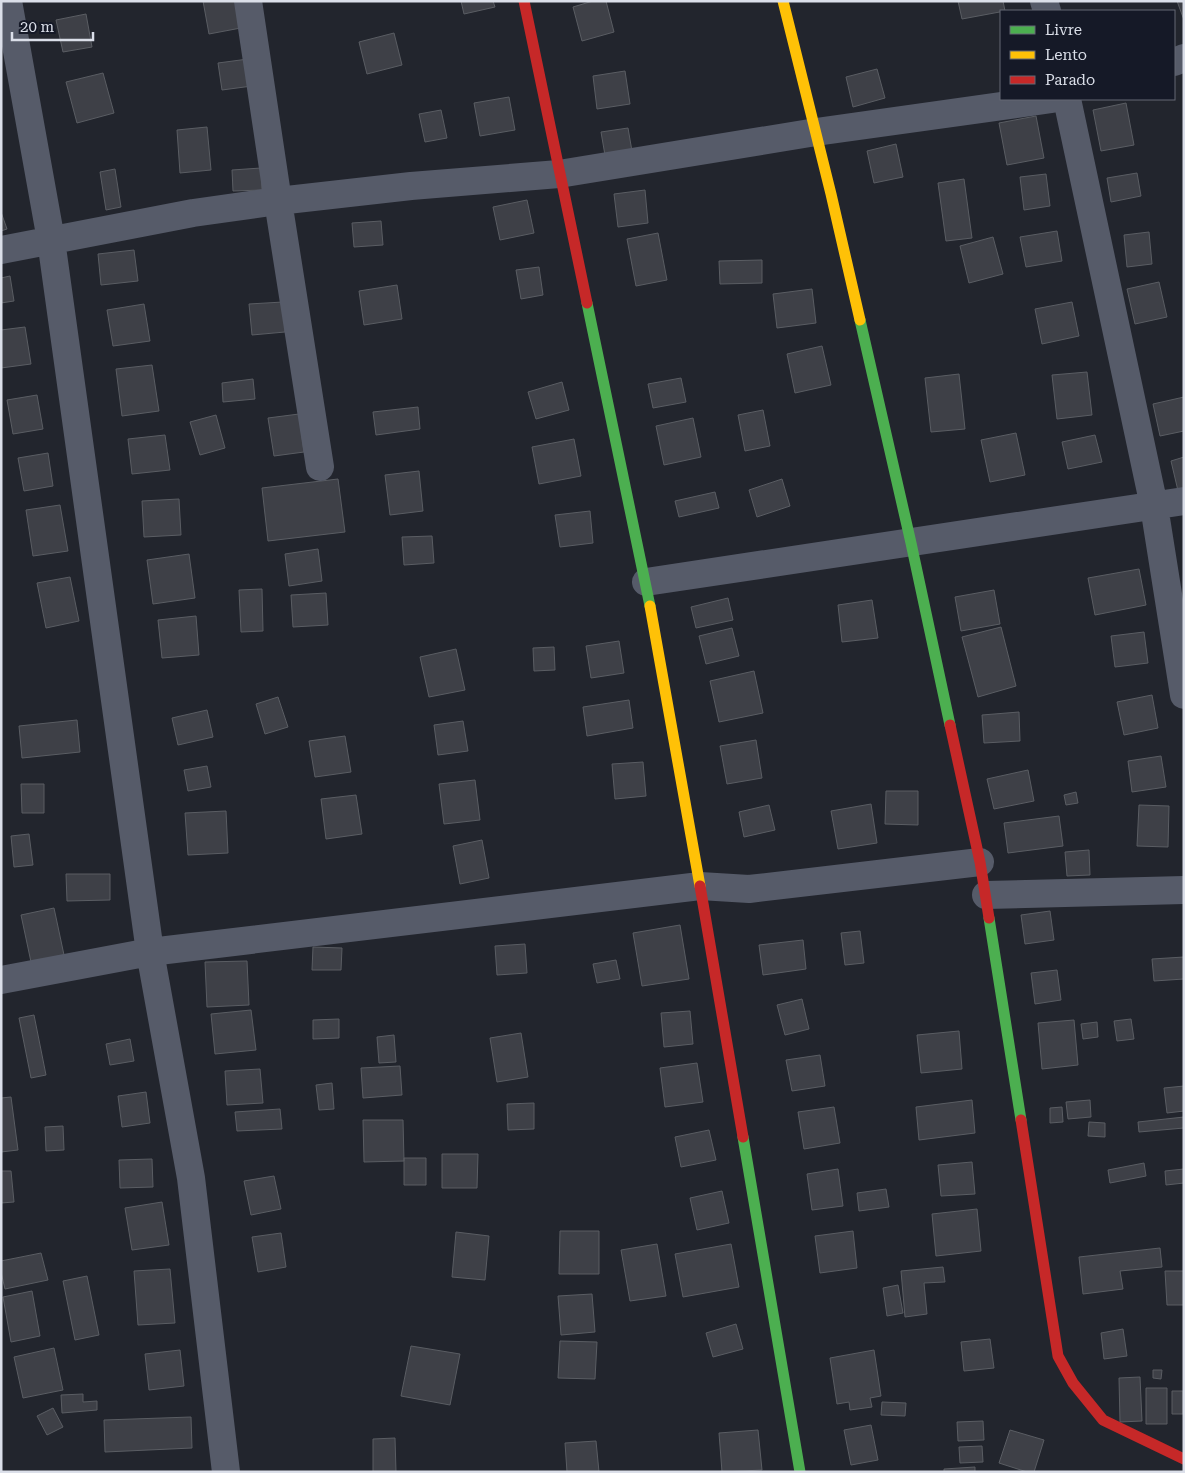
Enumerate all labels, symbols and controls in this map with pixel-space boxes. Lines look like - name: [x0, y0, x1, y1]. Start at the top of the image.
- scale bar: [12, 10, 94, 42]
- legend: [1000, 10, 1175, 100]
- text: 20 m: [20, 18, 55, 36]
- text: Livre: [1045, 21, 1082, 39]
- text: Lento: [1045, 46, 1087, 64]
- text: Parado: [1045, 71, 1095, 89]

